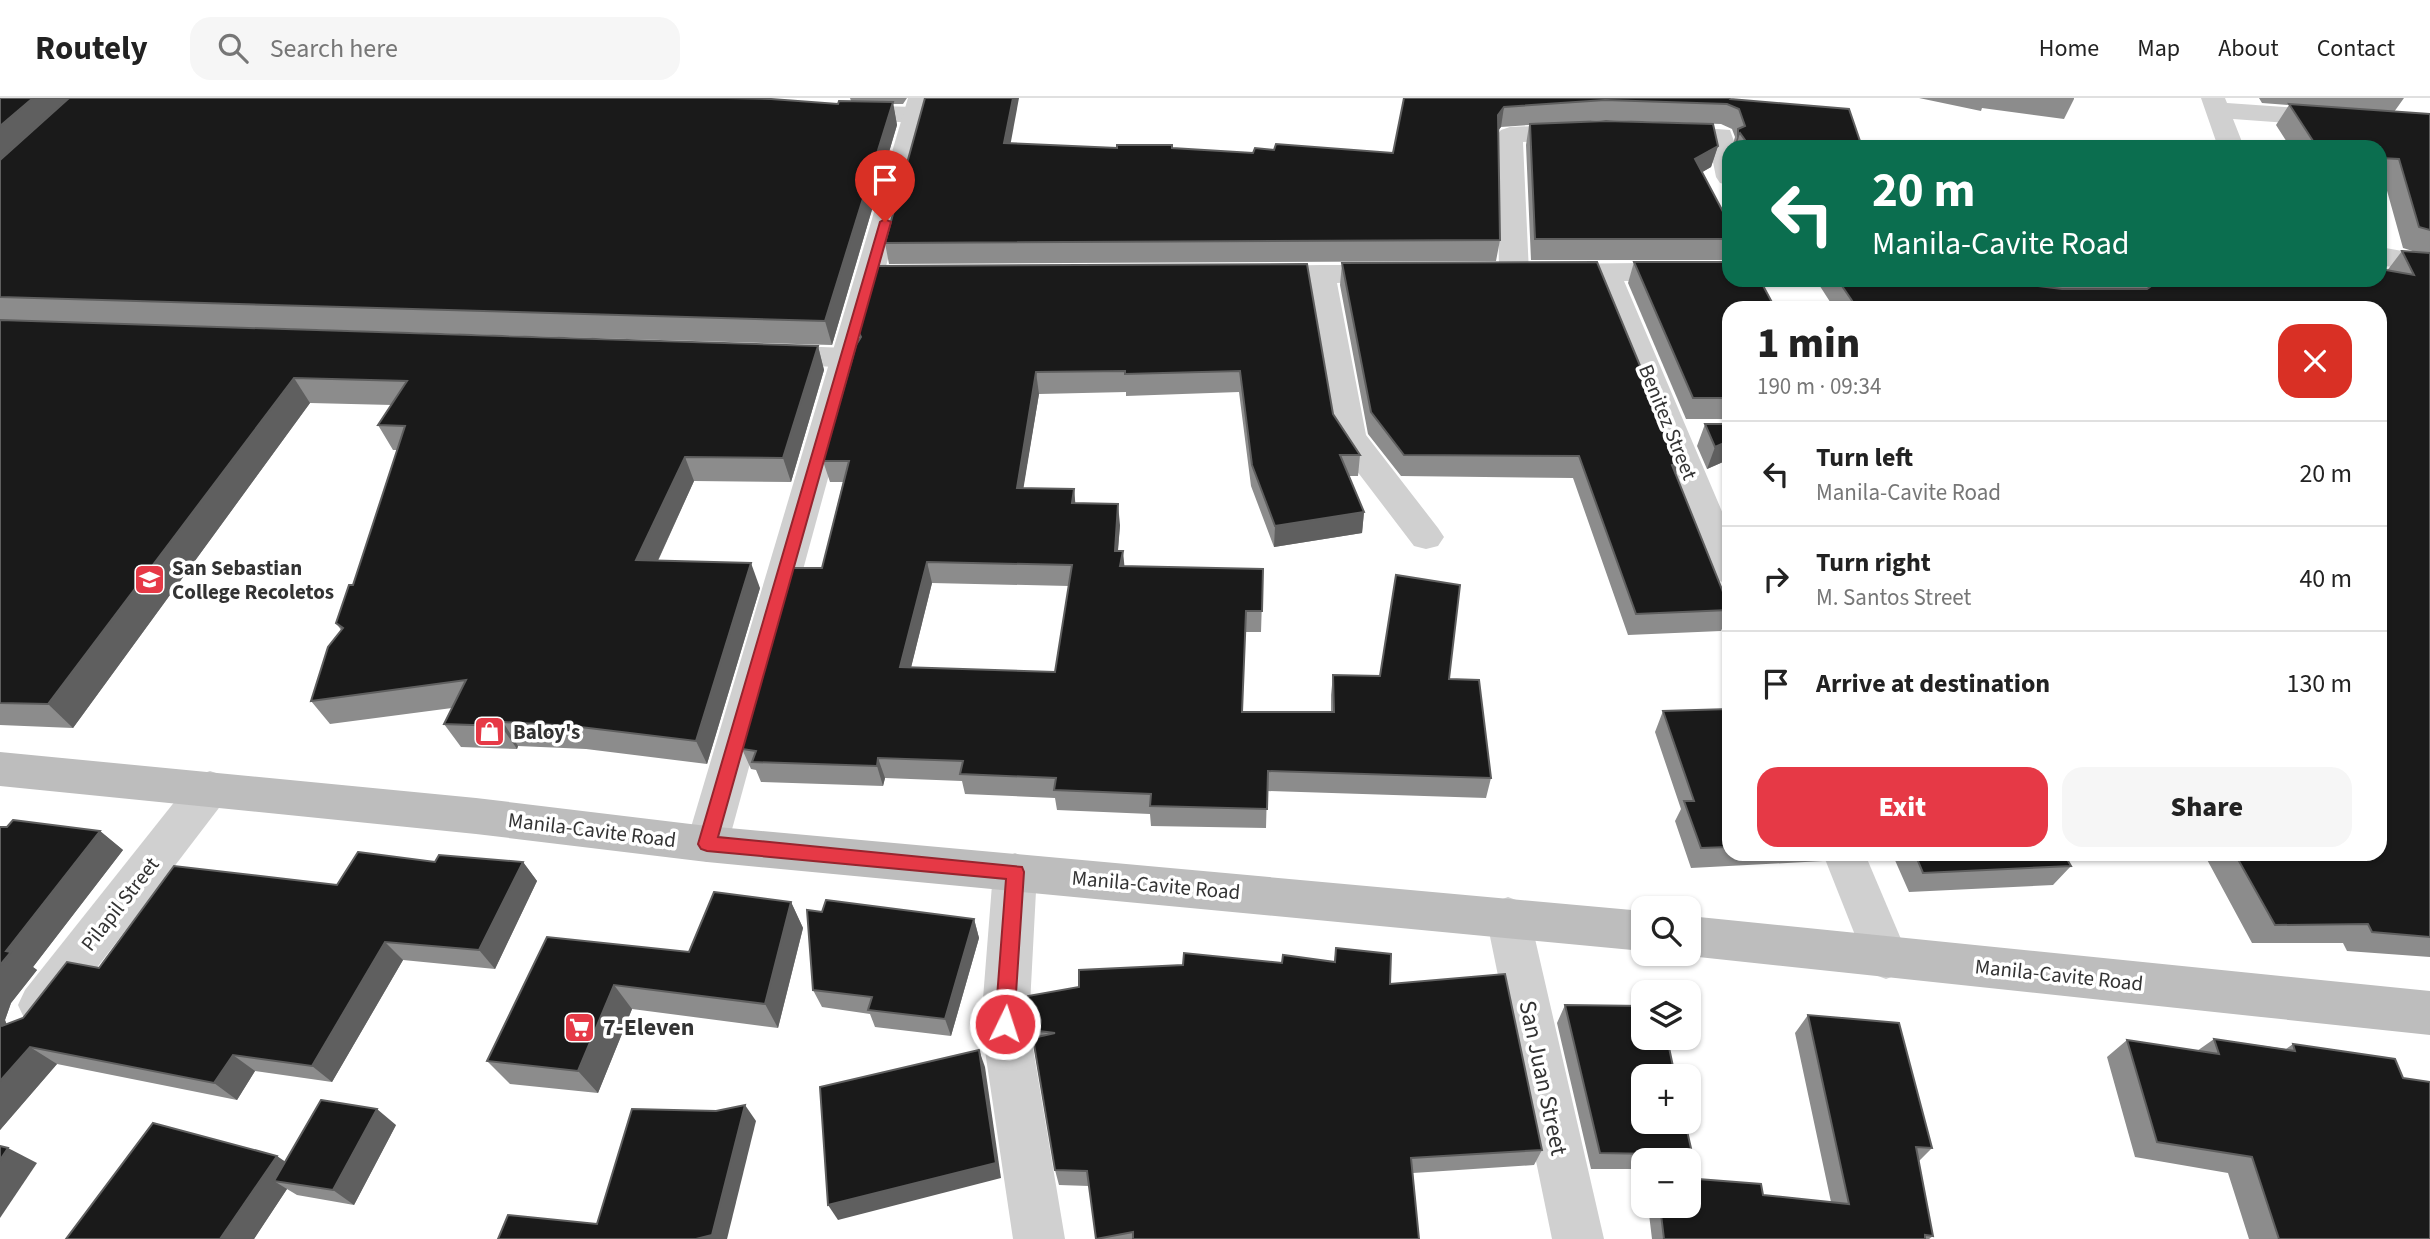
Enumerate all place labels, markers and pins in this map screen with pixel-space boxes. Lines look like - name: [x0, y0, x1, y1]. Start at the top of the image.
- pin: [855, 150, 915, 222]
- place label: San Sebastian College Recoletos: [172, 553, 334, 607]
- school or university icon: San Sebastian College Recoletos: [132, 563, 166, 597]
- shop icon: Baloy's: [473, 715, 507, 749]
- place label: Baloy's: [513, 717, 580, 747]
- supermarket icon: 7-Eleven: [563, 1010, 597, 1044]
- place label: 7-Eleven: [603, 1010, 694, 1045]

